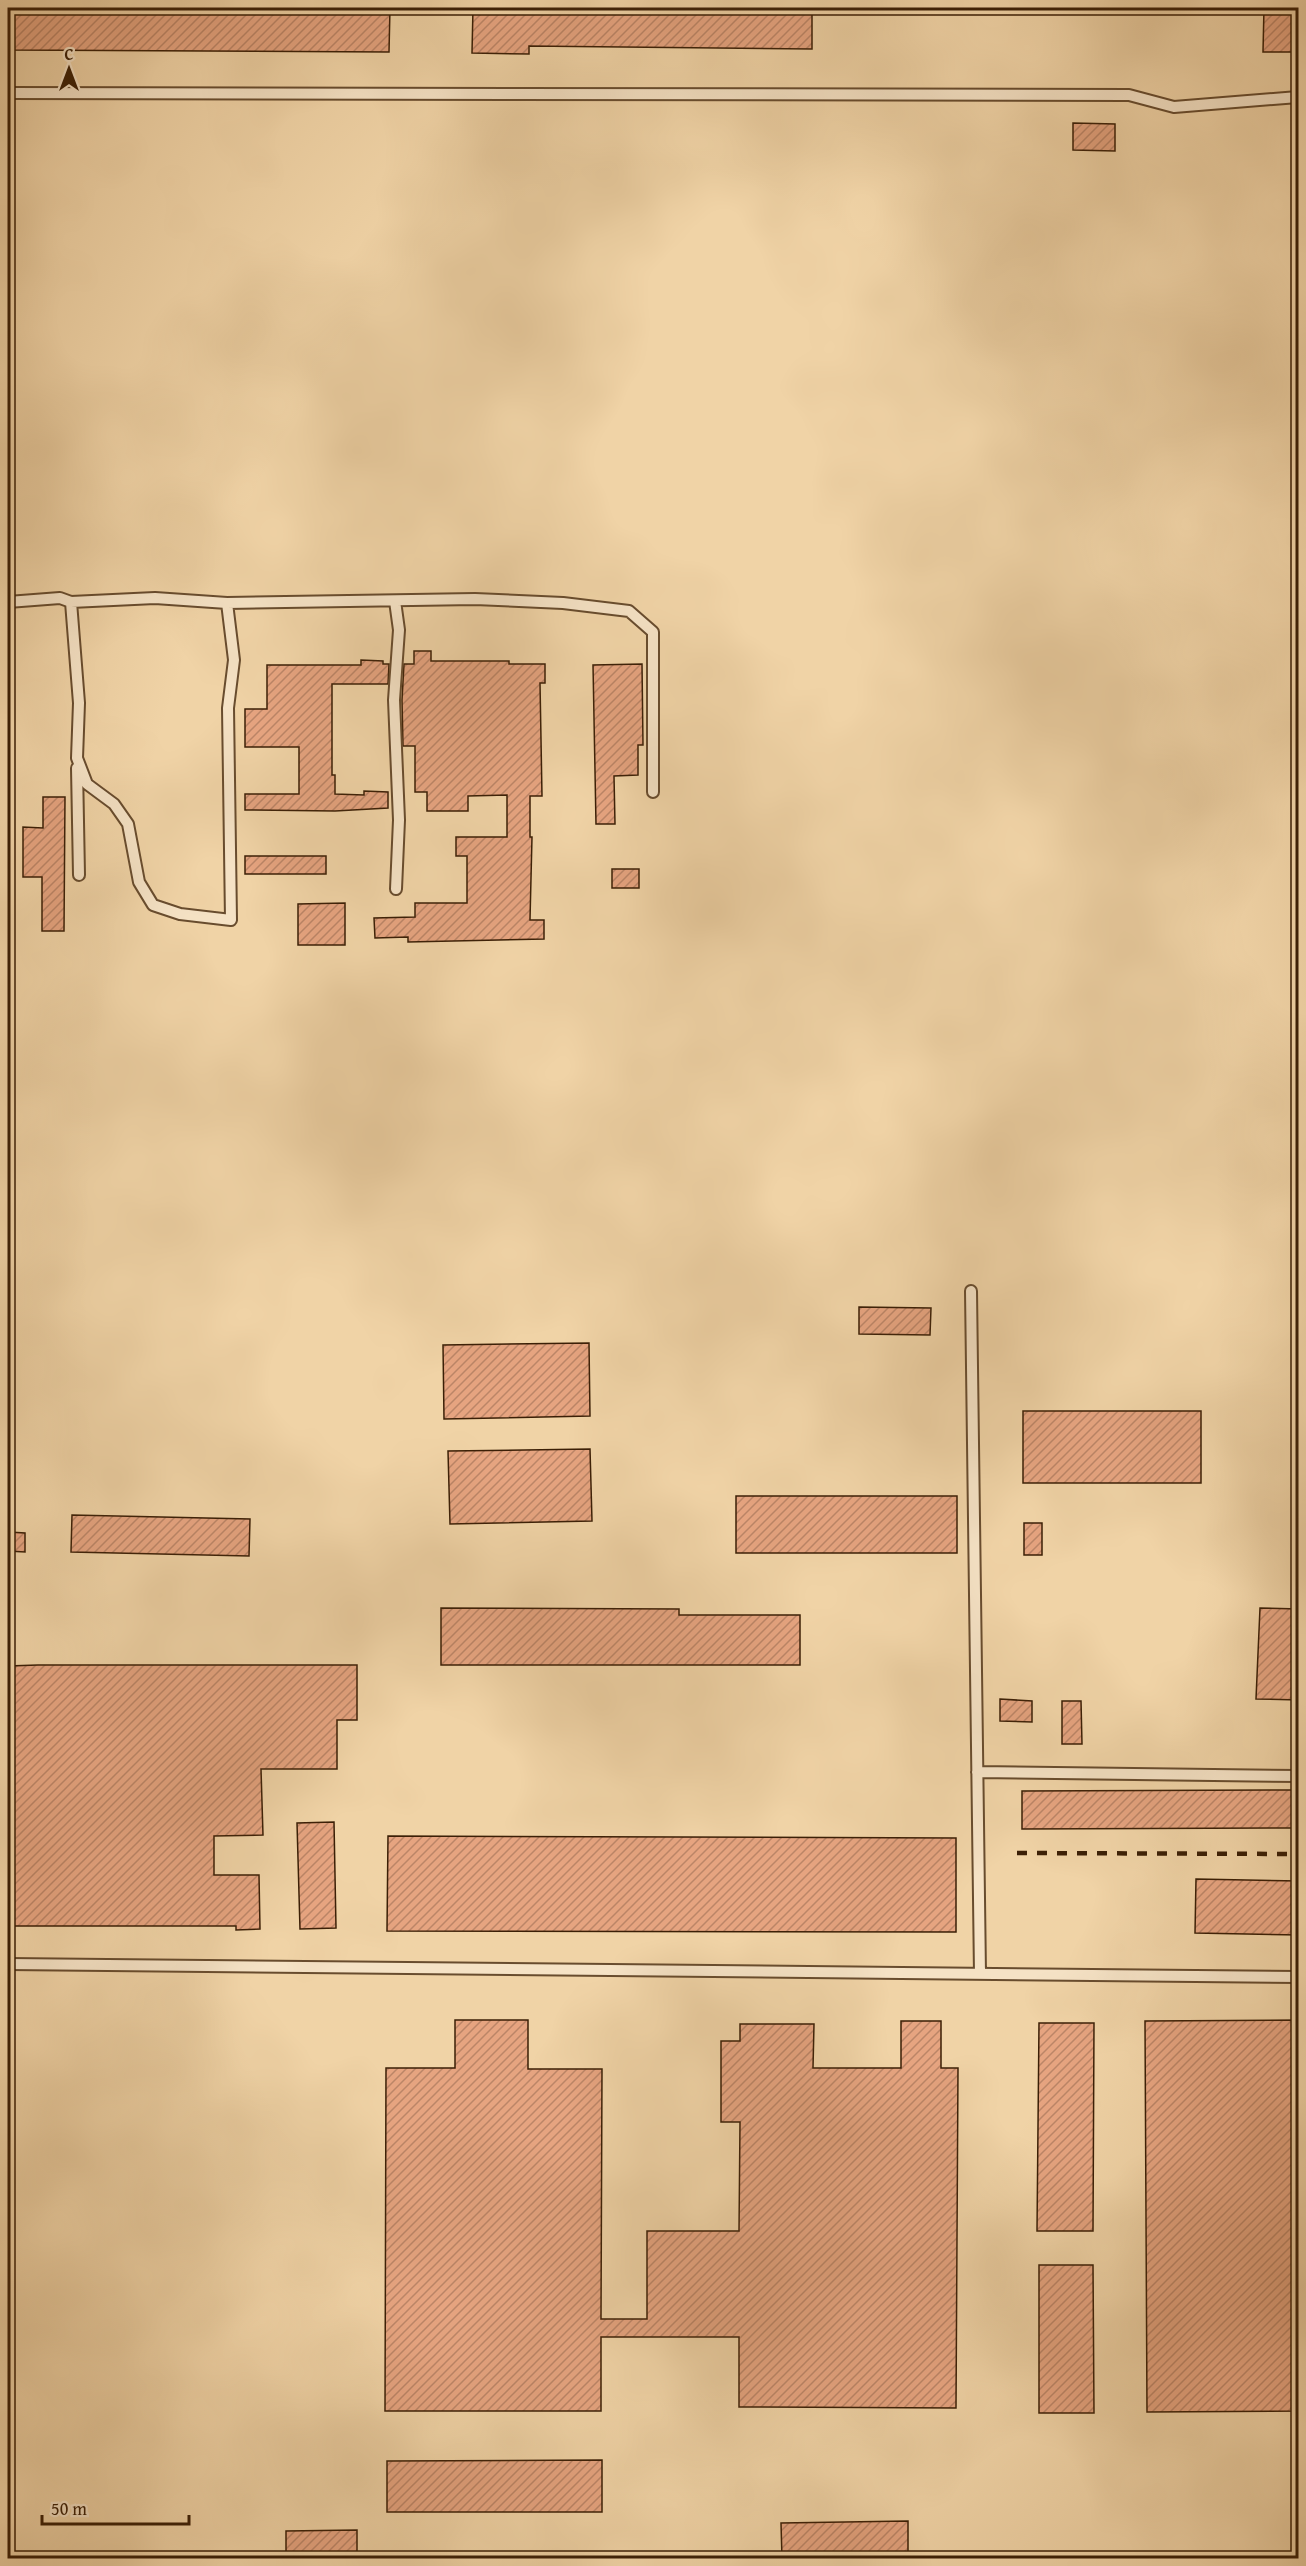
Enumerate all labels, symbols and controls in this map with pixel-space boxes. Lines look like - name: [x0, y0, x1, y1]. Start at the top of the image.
- north arrow: [39, 39, 99, 99]
- text: С: [64, 42, 74, 66]
- scale bar: [42, 2488, 189, 2526]
- text: 50 m: [51, 2495, 87, 2522]

